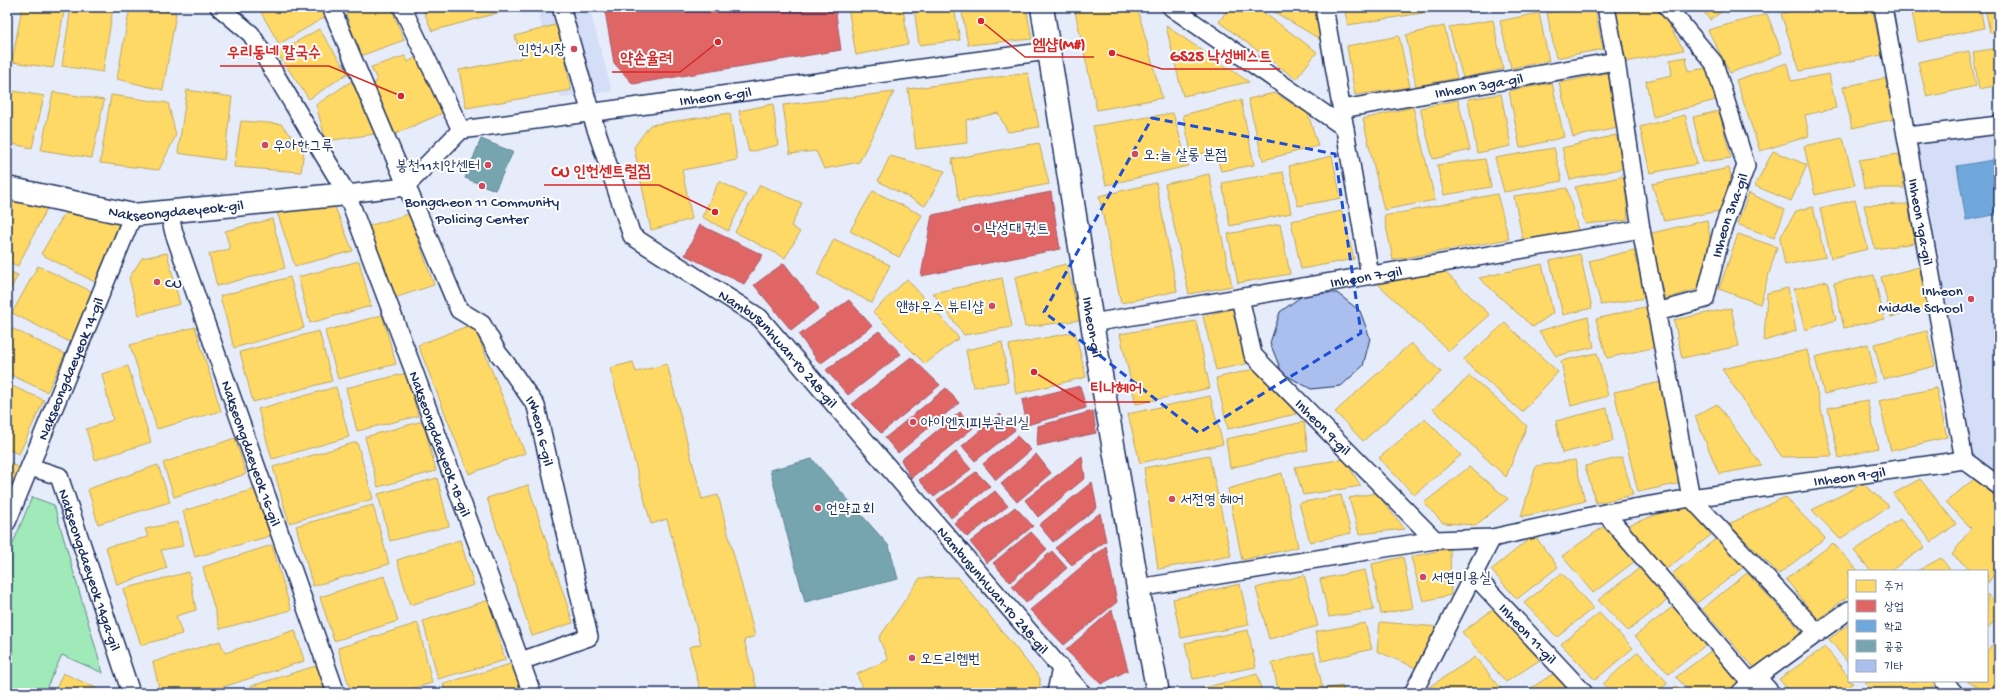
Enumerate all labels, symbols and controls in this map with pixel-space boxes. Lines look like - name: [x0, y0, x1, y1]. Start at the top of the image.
- callout: 엠샵(M#): [1025, 29, 1094, 57]
- text: 엠샵(M#): [1032, 37, 1086, 56]
- callout: 우리동네 칼국수: [220, 38, 329, 66]
- callout: GS25 낙성베스트: [1162, 41, 1280, 69]
- place label: 인헌시장: [518, 42, 566, 60]
- marker: 인헌시장: [569, 44, 579, 54]
- callout: 약손율려: [612, 44, 680, 72]
- text: 우리동네 칼국수: [227, 45, 321, 64]
- text: GS25 낙성베스트: [1170, 49, 1272, 68]
- text: 약손율려: [620, 50, 672, 70]
- street label: Inheon 3ga-gil: [1434, 70, 1525, 104]
- street label: Inheon 6-gil: [679, 84, 753, 112]
- place label: 우아한그루: [273, 138, 333, 156]
- marker: 우아한그루: [260, 140, 270, 150]
- place label: 오:늘 살롱 본점: [1143, 147, 1227, 165]
- marker: 오:늘 살롱 본점: [1130, 149, 1140, 159]
- callout: CU 인헌센트럴점: [544, 157, 659, 185]
- place label: 봉천11치안센터: [395, 158, 480, 176]
- marker: 봉천11치안센터: [483, 160, 493, 170]
- text: CU 인헌센트럴점: [551, 164, 651, 183]
- street label: Inheon 3na-gil: [1709, 171, 1754, 260]
- street label: Inheon 1ga-gil: [1903, 177, 1936, 267]
- marker: Bongcheon 11 Community Policing Center: [477, 181, 487, 191]
- place label: Bongcheon 11 Community Policing Center: [404, 194, 560, 229]
- street label: Nakseongdaeyeok-gil: [106, 197, 245, 226]
- place label: 낙성대 컷트: [985, 221, 1049, 239]
- marker: 낙성대 컷트: [972, 223, 982, 233]
- street label: Inheon 7-gil: [1329, 263, 1404, 293]
- place label: CU: [165, 275, 182, 293]
- marker: CU: [152, 277, 162, 287]
- place label: Inheon Middle School: [1878, 283, 1963, 318]
- street label: Nambusunhwan-ro 248-gil: [714, 287, 841, 413]
- marker: Inheon Middle School: [1966, 294, 1976, 304]
- street label: Nakseongdaeyeok 14-gil: [35, 295, 109, 443]
- street label: Inheon-gil: [1077, 296, 1105, 359]
- place label: 앤하우스 뷰티샵: [896, 299, 984, 317]
- marker: 앤하우스 뷰티샵: [987, 301, 997, 311]
- street label: Nakseongdaeyeok 18-gil: [404, 369, 474, 520]
- callout: 티나헤어: [1083, 374, 1150, 402]
- street label: Nakseongdaeyeok 16-gil: [216, 379, 284, 529]
- text: 티나헤어: [1090, 381, 1142, 400]
- street label: Inheon 6-gil: [520, 393, 556, 468]
- street label: Inheon 9-gil: [1290, 396, 1354, 460]
- place label: 아이엔지피부관리실: [921, 415, 1030, 433]
- marker: 아이엔지피부관리실: [908, 417, 918, 427]
- street label: Inheon 9-gil: [1813, 464, 1887, 492]
- street label: Nakseongdaeyeok 14ga-gil: [53, 487, 123, 654]
- place label: 서전영 헤어: [1180, 492, 1244, 510]
- marker: 서전영 헤어: [1167, 494, 1177, 504]
- place label: 언약교회: [826, 501, 874, 519]
- marker: 언약교회: [813, 503, 823, 513]
- street label: Nambusunhwan-ro 248-gil: [932, 524, 1052, 659]
- place label: 서연미용실: [1431, 570, 1491, 588]
- legend: [1848, 570, 1988, 682]
- marker: 서연미용실: [1418, 572, 1428, 582]
- text: 주거: [1884, 581, 1903, 595]
- street label: Inheon 11-gil: [1494, 600, 1560, 669]
- text: 상업: [1884, 601, 1903, 615]
- text: 학교: [1884, 621, 1903, 635]
- text: 공공: [1884, 641, 1903, 655]
- place label: 오드리헵번: [920, 651, 980, 669]
- marker: 오드리헵번: [907, 653, 917, 663]
- text: 기타: [1884, 661, 1904, 675]

